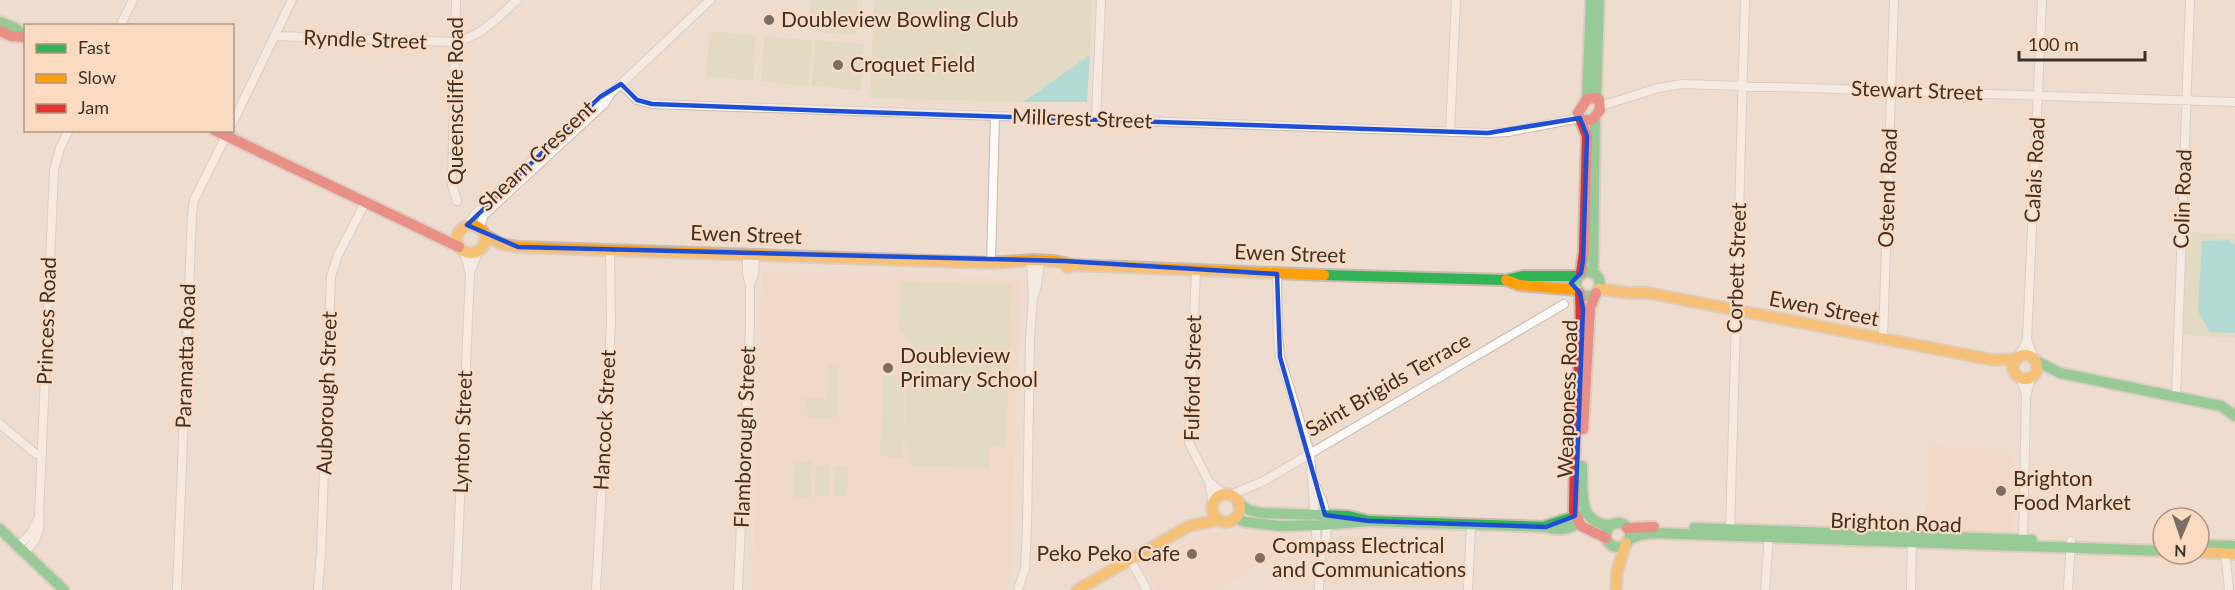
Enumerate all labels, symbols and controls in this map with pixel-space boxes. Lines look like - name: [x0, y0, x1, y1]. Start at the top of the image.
- place label: Doubleview Bowling Club: [781, 6, 1018, 31]
- marker: Doubleview Bowling Club: [762, 13, 776, 27]
- street label: Queenscliffe Road: [442, 17, 467, 185]
- legend: [24, 24, 234, 132]
- street label: Ryndle Street: [303, 24, 428, 53]
- scale bar: [2019, 24, 2145, 62]
- text: 100 m: [2028, 33, 2079, 55]
- text: Fast: [78, 36, 111, 58]
- place label: Croquet Field: [850, 51, 975, 76]
- marker: Croquet Field: [831, 58, 845, 72]
- text: Slow: [78, 66, 116, 88]
- street label: Stewart Street: [1851, 75, 1984, 104]
- street label: Shearn Crescent: [472, 94, 600, 215]
- text: Jam: [78, 96, 109, 118]
- street label: Millcrest Street: [1012, 103, 1153, 132]
- street label: Calais Road: [2018, 116, 2049, 223]
- street label: Ostend Road: [1872, 128, 1901, 248]
- street label: Colin Road: [2167, 149, 2196, 249]
- street label: Corbett Street: [1721, 202, 1750, 334]
- street label: Ewen Street: [690, 219, 803, 248]
- street label: Ewen Street: [1234, 238, 1347, 267]
- street label: Princess Road: [31, 257, 60, 385]
- street label: Paramatta Road: [169, 283, 200, 429]
- street label: Ewen Street: [1767, 285, 1882, 331]
- street label: Auborough Street: [310, 310, 341, 475]
- street label: Fulford Street: [1178, 314, 1205, 441]
- street label: Weaponess Road: [1551, 319, 1582, 479]
- street label: Saint Brigids Terrace: [1300, 326, 1474, 441]
- place label: Doubleview Primary School: [900, 342, 1038, 391]
- street label: Flamborough Street: [728, 345, 759, 528]
- street label: Hancock Street: [587, 348, 620, 491]
- marker: Doubleview Primary School: [881, 361, 895, 375]
- street label: Lynton Street: [447, 370, 476, 494]
- place label: Brighton Food Market: [2013, 465, 2131, 514]
- marker: Brighton Food Market: [1994, 484, 2008, 498]
- north arrow: [2151, 506, 2211, 566]
- street label: Brighton Road: [1830, 507, 1962, 536]
- place label: Compass Electrical and Communications: [1272, 532, 1466, 581]
- place label: Peko Peko Cafe: [1037, 540, 1180, 565]
- text: N: [2174, 542, 2187, 561]
- marker: Peko Peko Cafe: [1185, 547, 1199, 561]
- marker: Compass Electrical and Communications: [1253, 551, 1267, 565]

